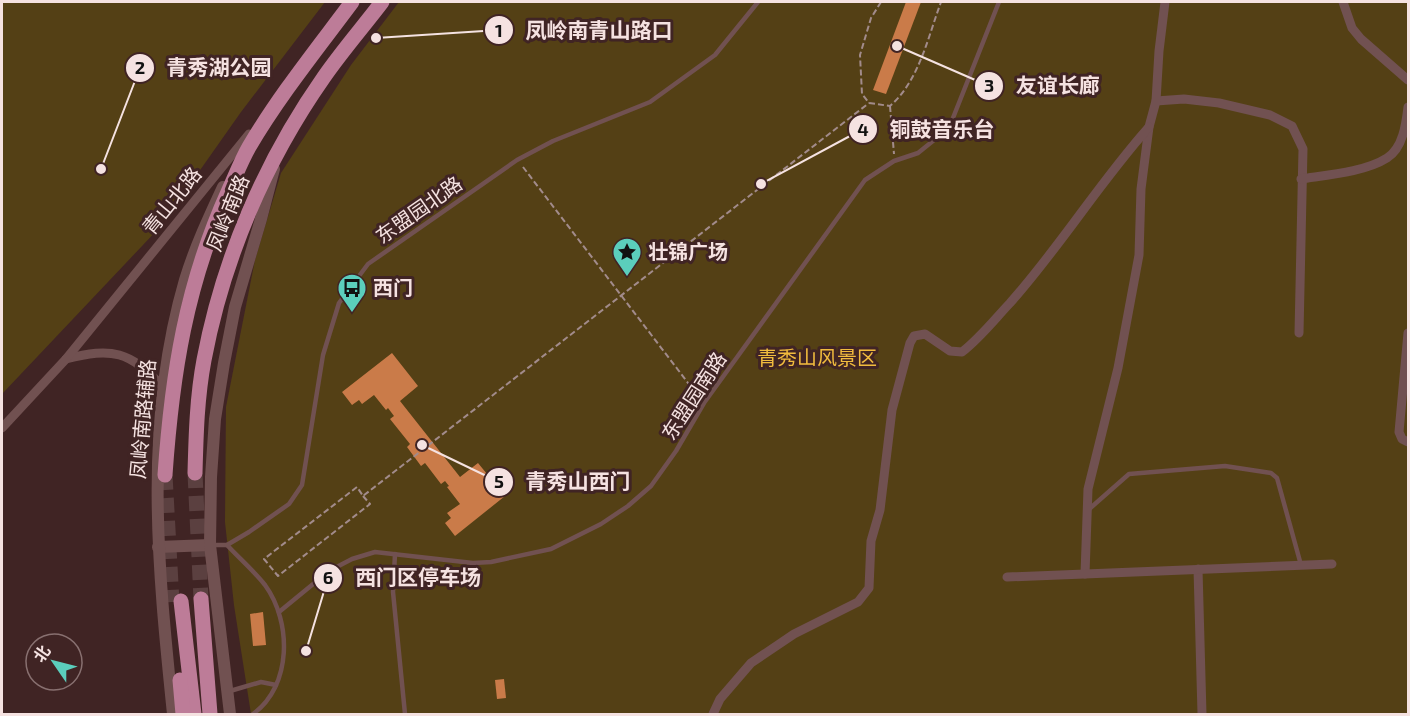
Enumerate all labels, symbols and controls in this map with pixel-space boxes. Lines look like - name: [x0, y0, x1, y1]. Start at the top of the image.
- callout: 凤岭南青山路口: [484, 11, 685, 50]
- text: 凤岭南青山路口: [526, 17, 673, 42]
- text: 1: [495, 19, 503, 41]
- callout: 青秀湖公园: [125, 49, 284, 88]
- text: 青秀湖公园: [167, 54, 272, 79]
- text: 2: [135, 56, 145, 78]
- callout: 友谊长廊: [974, 66, 1112, 105]
- text: 友谊长廊: [1016, 72, 1100, 97]
- text: 3: [984, 74, 994, 96]
- callout: 铜鼓音乐台: [848, 110, 1007, 149]
- text: 铜鼓音乐台: [890, 116, 995, 141]
- text: 4: [857, 118, 869, 140]
- street label: 青山北路: [137, 162, 206, 239]
- street label: 凤岭南路: [201, 171, 253, 254]
- street label: 东盟园北路: [371, 171, 466, 248]
- place icon: 壮锦广场: [611, 236, 643, 278]
- place label: 壮锦广场: [648, 239, 728, 263]
- bus stop icon: 西门: [336, 272, 368, 314]
- place label: 西门: [373, 275, 413, 299]
- park label: 青秀山风景区: [757, 345, 877, 369]
- street label: 东盟园南路: [656, 347, 730, 444]
- street label: 凤岭南路辅路: [125, 358, 159, 480]
- callout: 青秀山西门: [484, 463, 643, 502]
- text: 青秀山西门: [526, 468, 631, 493]
- text: 5: [494, 470, 504, 492]
- callout: 西门区停车场: [313, 558, 493, 597]
- text: 西门区停车场: [355, 564, 481, 589]
- text: 6: [323, 566, 333, 588]
- north arrow: [24, 632, 84, 692]
- text: 北: [29, 641, 54, 665]

